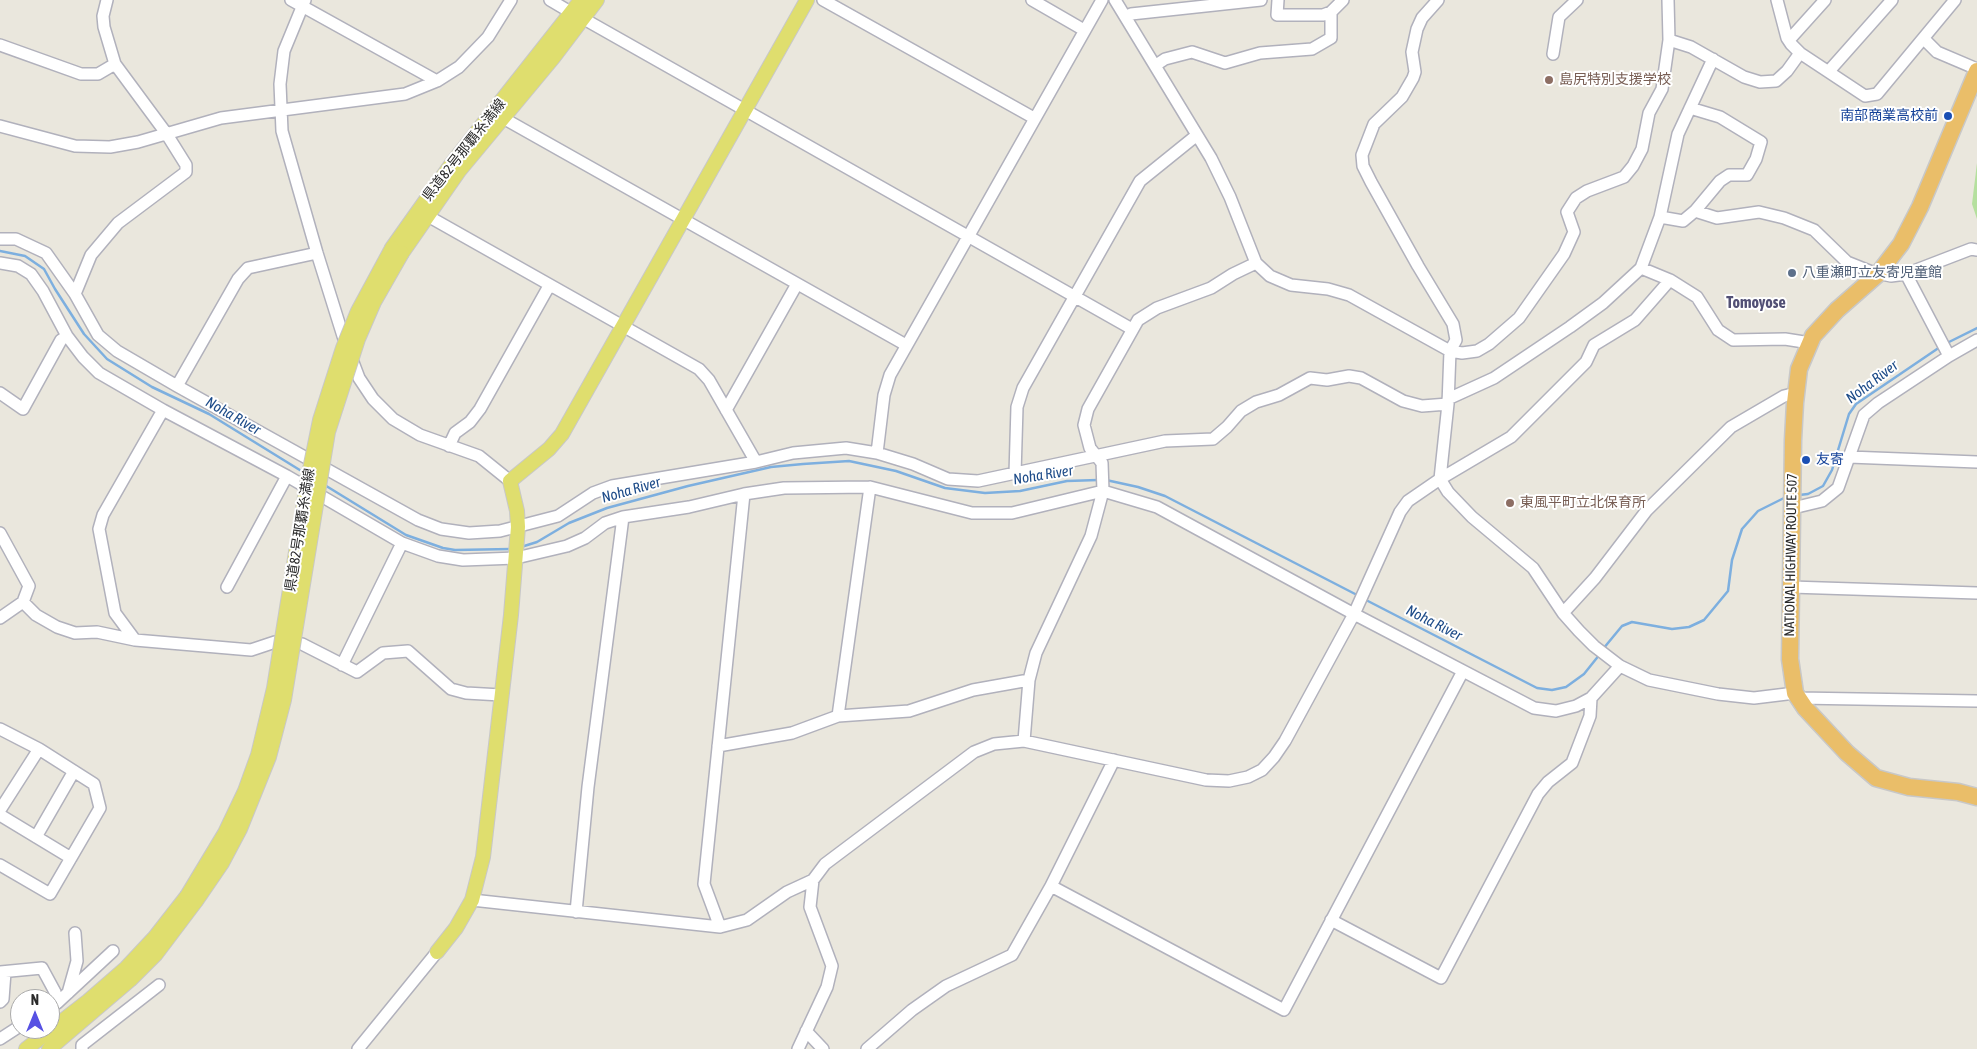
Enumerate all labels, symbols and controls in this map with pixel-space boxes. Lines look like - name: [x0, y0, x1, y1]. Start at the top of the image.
- place label: 島尻特別支援学校: [1559, 72, 1671, 88]
- marker: 島尻特別支援学校: [1543, 74, 1555, 86]
- street label: 県道82号那覇糸満線: [419, 96, 509, 204]
- place label: 南部商業高校前: [1840, 108, 1938, 124]
- marker: 南部商業高校前: [1942, 110, 1954, 122]
- place label: 八重瀬町立友寄児童館: [1802, 265, 1942, 281]
- marker: 八重瀬町立友寄児童館: [1786, 267, 1798, 279]
- district label: Tomoyose: [1726, 293, 1786, 313]
- water label: Noha River: [1842, 357, 1902, 407]
- water label: Noha River: [202, 393, 264, 439]
- place label: 友寄: [1816, 452, 1844, 468]
- marker: 友寄: [1800, 454, 1812, 466]
- water label: Noha River: [1012, 461, 1074, 489]
- street label: 県道82号那覇糸満線: [282, 467, 318, 593]
- water label: Noha River: [599, 473, 663, 507]
- street label: NATIONAL HIGHWAY ROUTE 507: [1781, 473, 1801, 637]
- place label: 東風平町立北保育所: [1520, 495, 1646, 511]
- marker: 東風平町立北保育所: [1504, 497, 1516, 509]
- water label: Noha River: [1403, 601, 1465, 645]
- north arrow: [10, 989, 60, 1039]
- text: N: [31, 992, 39, 1008]

